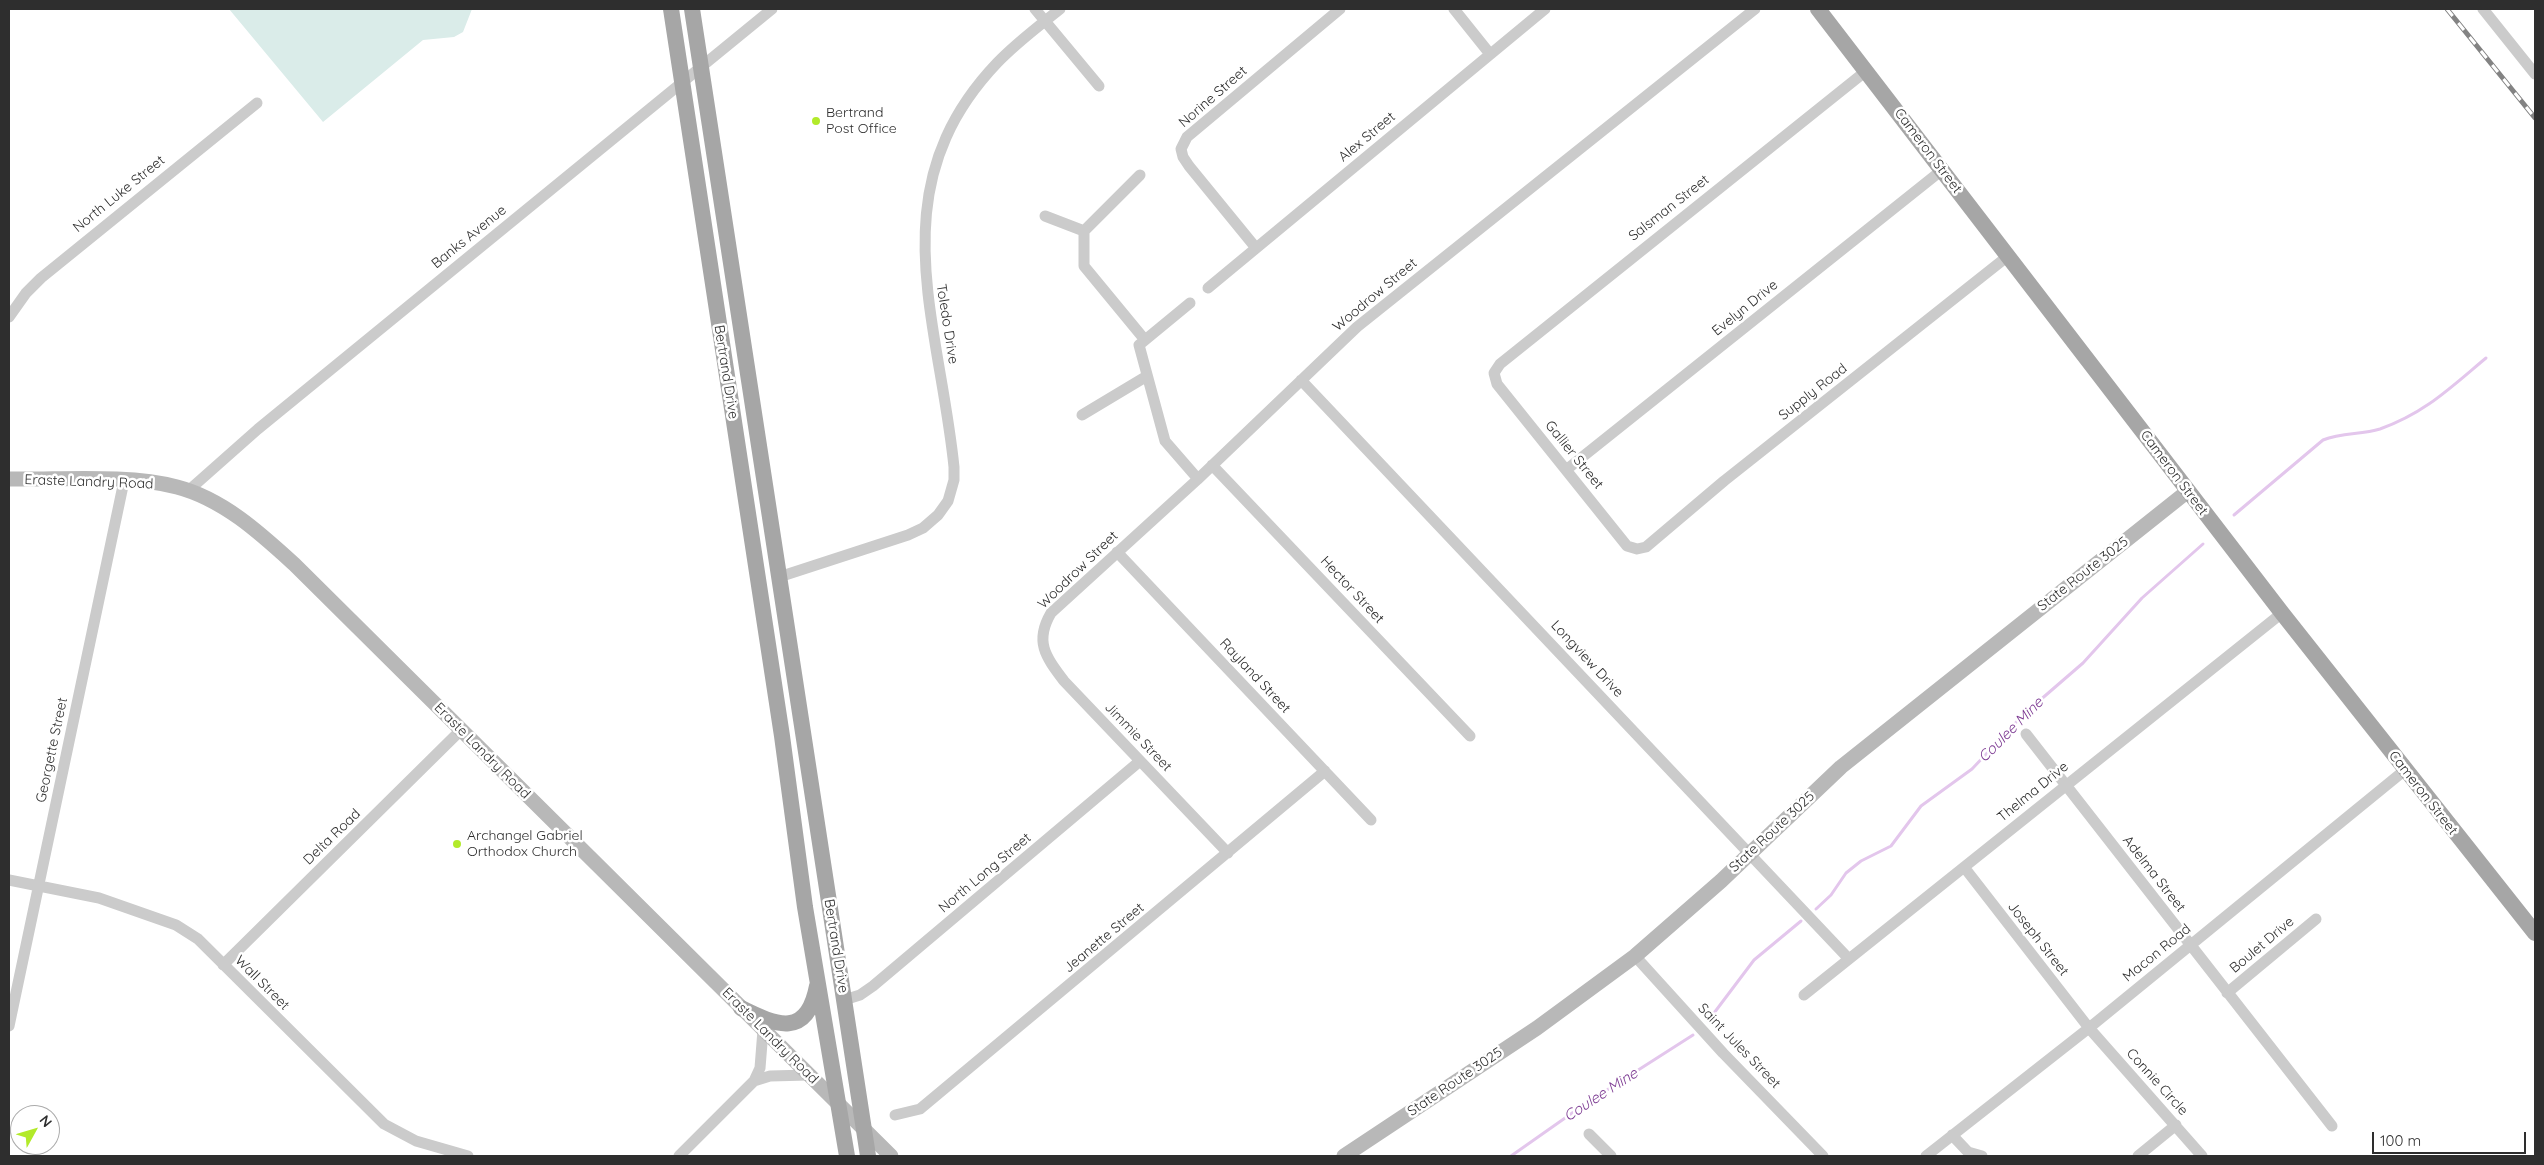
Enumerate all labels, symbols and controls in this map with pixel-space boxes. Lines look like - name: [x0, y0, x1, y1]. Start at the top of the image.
- street label: Norine Street: [1175, 63, 1251, 131]
- place label: Bertrand Post Office: [826, 105, 897, 138]
- street label: Cameron Street: [1891, 105, 1965, 197]
- street label: Alex Street: [1335, 108, 1399, 166]
- marker: Bertrand Post Office: [810, 115, 822, 127]
- street label: North Luke Street: [70, 152, 168, 236]
- street label: Salsman Street: [1625, 171, 1713, 245]
- street label: Banks Avenue: [428, 202, 510, 272]
- street label: Woodrow Street: [1329, 255, 1421, 335]
- street label: Evelyn Drive: [1709, 276, 1781, 340]
- street label: Toledo Drive: [932, 283, 962, 365]
- street label: Bertrand Drive: [710, 324, 742, 420]
- street label: Supply Road: [1775, 360, 1851, 424]
- street label: Gallier Street: [1541, 417, 1607, 493]
- street label: Cameron Street: [2137, 427, 2211, 519]
- street label: Eraste Landry Road: [24, 471, 154, 493]
- street label: Woodrow Street: [1034, 528, 1122, 612]
- street label: State Route 3025: [2034, 533, 2132, 615]
- street label: Hector Street: [1317, 553, 1387, 627]
- street label: Longview Drive: [1547, 617, 1627, 701]
- street label: Rayland Street: [1216, 635, 1294, 717]
- water label: Coulee Mine: [1975, 694, 2047, 766]
- street label: Georgette Street: [33, 696, 71, 804]
- street label: Eraste Landry Road: [430, 699, 534, 803]
- street label: Jimmie Street: [1101, 699, 1175, 775]
- street label: Cameron Street: [2385, 748, 2461, 838]
- street label: Thelma Drive: [1994, 758, 2072, 826]
- street label: State Route 3025: [1726, 788, 1818, 876]
- street label: Delta Road: [300, 806, 364, 868]
- place label: Archangel Gabriel Orthodox Church: [467, 828, 583, 860]
- street label: North Long Street: [935, 829, 1035, 917]
- street label: Adelma Street: [2119, 833, 2189, 915]
- marker: Archangel Gabriel Orthodox Church: [451, 838, 463, 850]
- street label: Bertrand Drive: [820, 898, 852, 994]
- street label: Jeanette Street: [1060, 899, 1148, 977]
- street label: Joseph Street: [2004, 899, 2072, 979]
- street label: Boulet Drive: [2226, 913, 2298, 977]
- street label: Macon Road: [2120, 921, 2194, 985]
- street label: Wall Street: [231, 952, 293, 1014]
- street label: Eraste Landry Road: [718, 984, 822, 1088]
- street label: Saint Jules Street: [1694, 1000, 1784, 1092]
- street label: State Route 3025: [1404, 1044, 1506, 1120]
- street label: Connie Circle: [2123, 1045, 2191, 1119]
- water label: Coulee Mine: [1561, 1064, 1641, 1126]
- north arrow: [10, 1105, 60, 1155]
- text: N: [36, 1112, 56, 1131]
- scale bar: [2374, 1122, 2528, 1154]
- text: 100 m: [2380, 1131, 2421, 1150]

